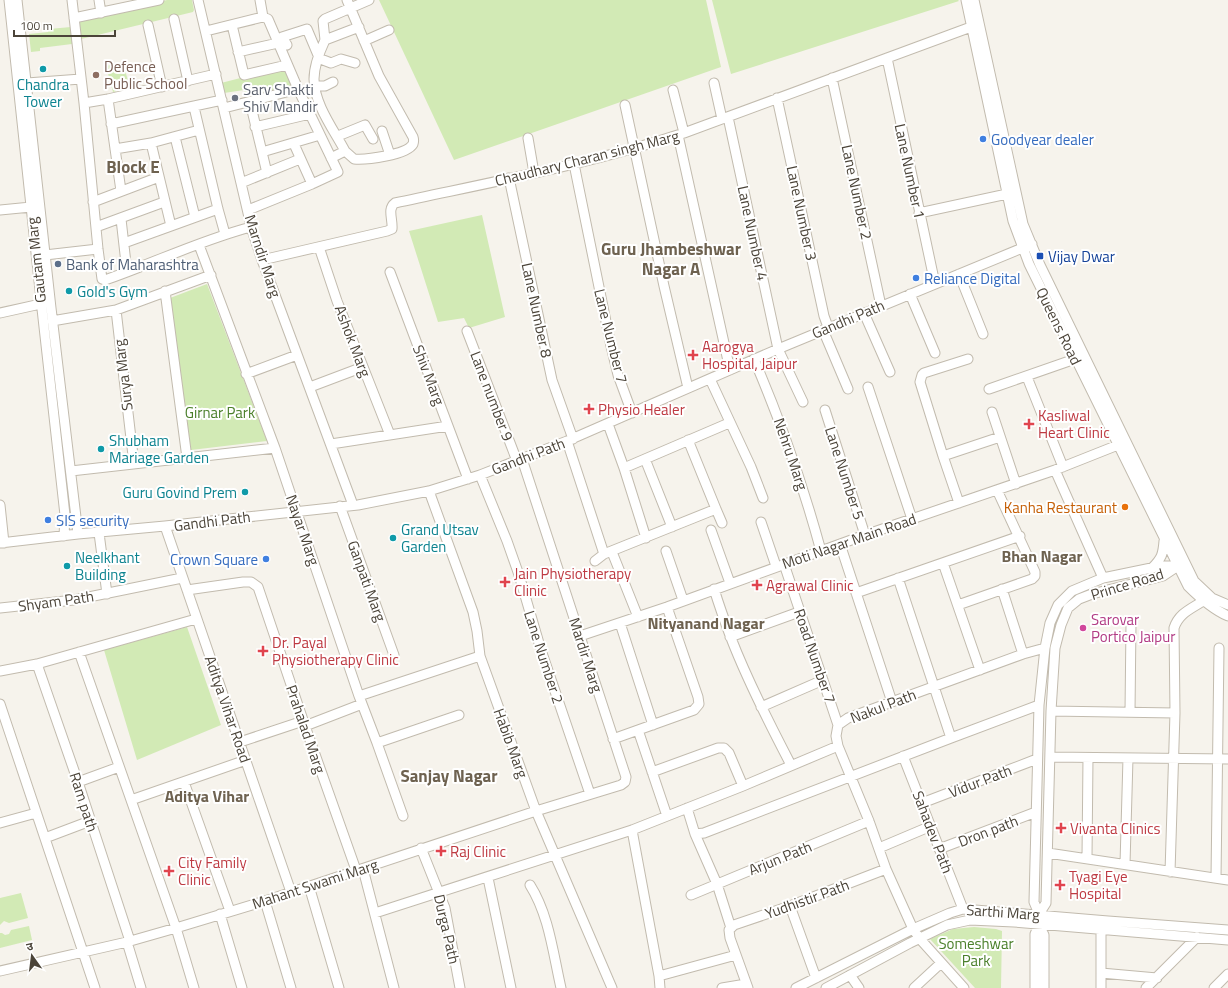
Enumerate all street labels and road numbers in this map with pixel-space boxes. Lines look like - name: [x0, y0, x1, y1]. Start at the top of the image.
- street label: Lane Number 1: [889, 121, 931, 221]
- street label: Chaudhary Charan singh Marg: [493, 124, 682, 192]
- street label: Lane Number 2: [836, 142, 878, 242]
- street label: Lane Number 3: [781, 163, 823, 263]
- street label: Lane Number 4: [732, 183, 774, 283]
- street label: Marndir Marg: [239, 212, 287, 301]
- street label: Gautam Marg: [20, 216, 52, 304]
- street label: Lane Number 8: [516, 260, 558, 360]
- street label: Queens Road: [1030, 283, 1088, 369]
- street label: Lane Number 7: [588, 286, 634, 386]
- street label: Gandhi Path: [808, 293, 888, 345]
- street label: Ashok Marg: [329, 302, 377, 381]
- street label: Surya Marg: [107, 338, 139, 412]
- street label: Shiv Marg: [407, 342, 451, 409]
- street label: Lane number 9: [464, 348, 520, 444]
- street label: Nehru Marg: [768, 415, 814, 494]
- street label: Lane Number 5: [819, 423, 871, 523]
- street label: Gandhi Path: [488, 431, 568, 481]
- street label: Nayar Marg: [280, 491, 326, 569]
- street label: Gandhi Path: [172, 505, 252, 537]
- street label: Moti Nagar Main Road: [779, 507, 919, 575]
- street label: Ganpati Marg: [342, 537, 392, 625]
- street label: Prince Road: [1088, 562, 1166, 606]
- street label: Shyam Path: [17, 584, 95, 618]
- street label: Road Number 7: [788, 606, 842, 706]
- street label: Lane Number 2: [518, 607, 570, 707]
- street label: Mardir Marg: [563, 614, 609, 696]
- street label: Aditya Vihar Road: [199, 652, 257, 766]
- street label: Prahalad Marg: [280, 682, 332, 777]
- street label: Nakul Path: [847, 683, 919, 729]
- street label: Habib Marg: [488, 705, 534, 781]
- street label: Vidur Path: [945, 758, 1015, 804]
- street label: Ram path: [64, 769, 104, 835]
- street label: Sahadev Path: [907, 787, 959, 877]
- street label: Dron path: [955, 809, 1021, 853]
- street label: Arjun Path: [745, 835, 815, 881]
- street label: Mahant Swami Marg: [249, 853, 381, 915]
- street label: Yudhistir Path: [762, 873, 852, 925]
- street label: Durga Path: [428, 892, 466, 966]
- street label: Sarthi Marg: [965, 898, 1041, 926]

